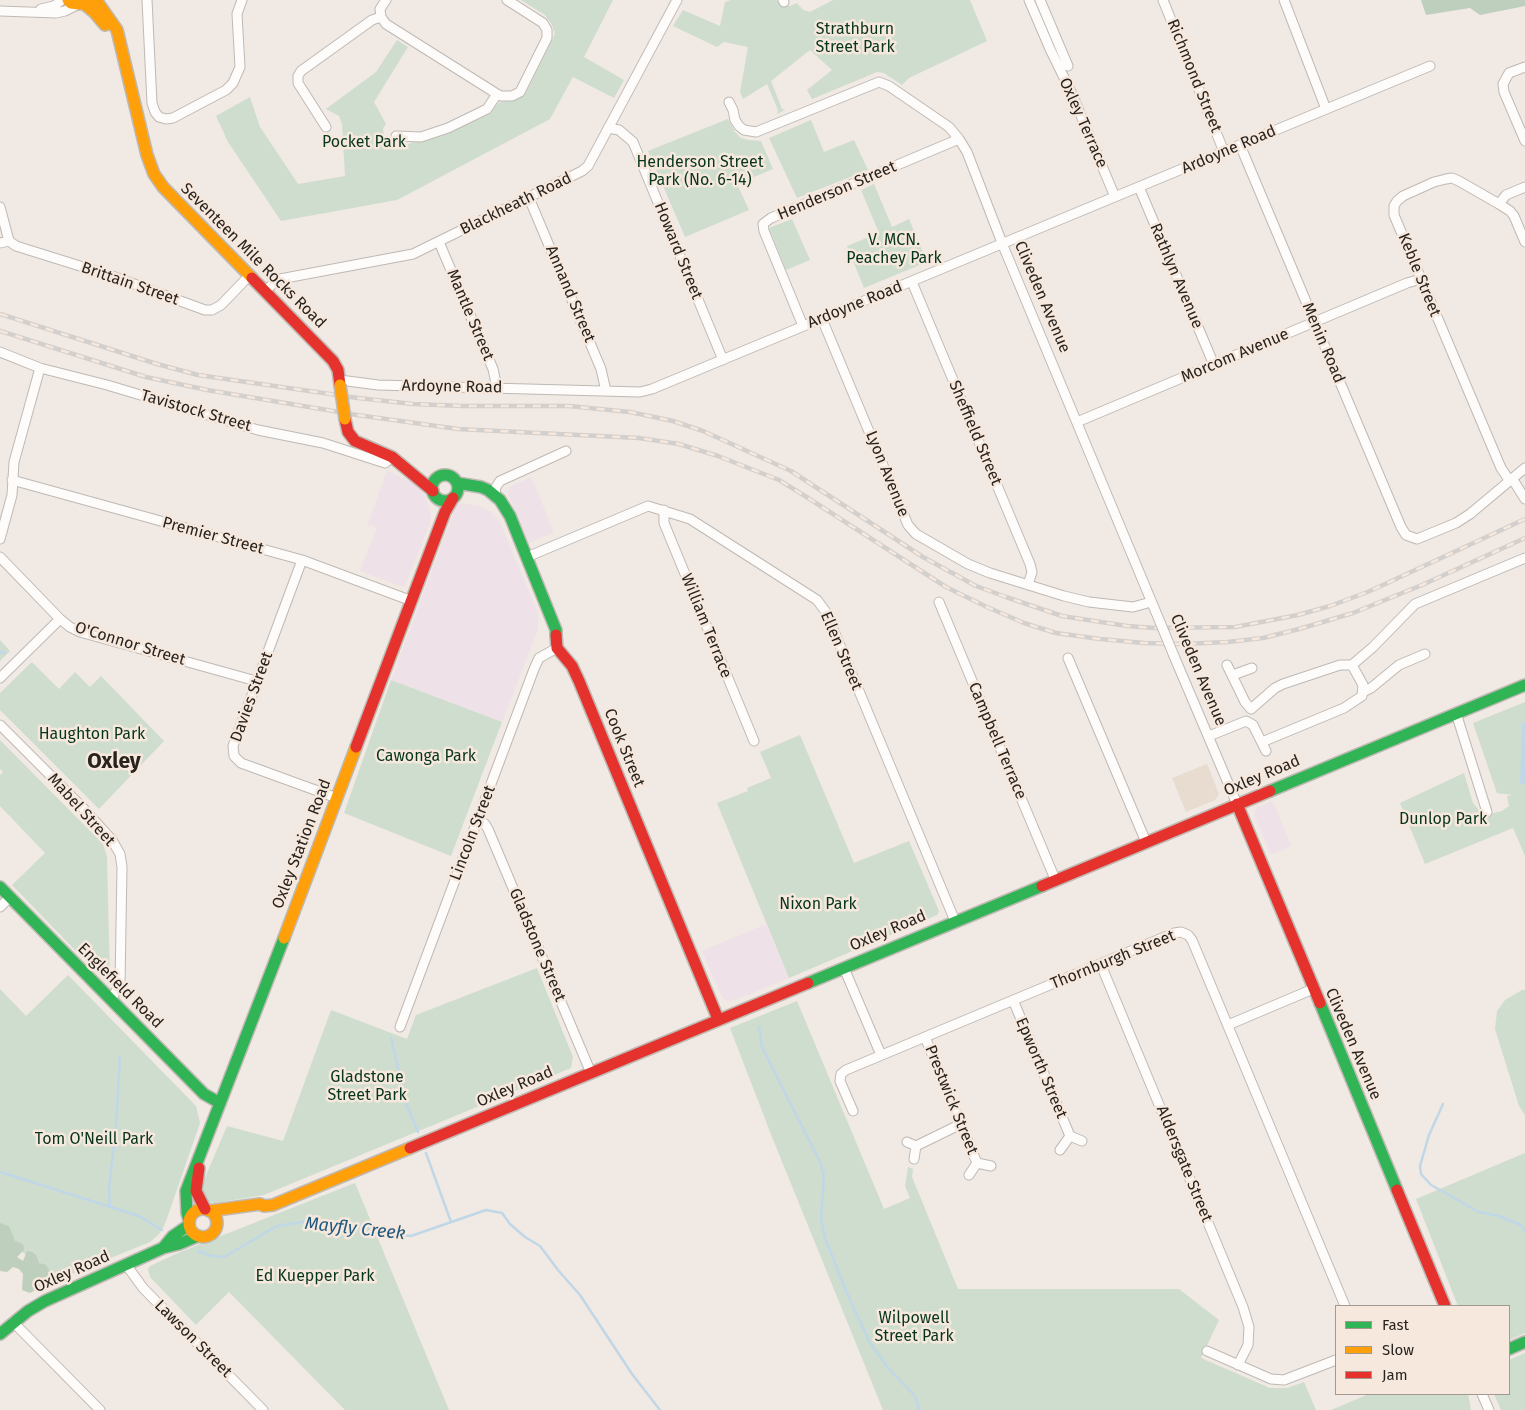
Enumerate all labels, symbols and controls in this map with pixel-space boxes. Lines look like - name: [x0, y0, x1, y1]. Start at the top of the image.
- street label: Richmond Street: [1162, 16, 1226, 136]
- park label: Strathburn Street Park: [815, 20, 895, 58]
- street label: Oxley Terrace: [1055, 75, 1111, 171]
- street label: Ardoyne Road: [1179, 121, 1279, 179]
- park label: Pocket Park: [322, 133, 406, 153]
- park label: Henderson Street Park (No. 6-14): [636, 153, 764, 191]
- street label: Henderson Street: [775, 157, 899, 225]
- street label: Blackheath Road: [457, 169, 575, 239]
- street label: Seventeen Mile Rocks Road: [176, 179, 330, 333]
- street label: Howard Street: [650, 200, 706, 302]
- street label: Rathlyn Avenue: [1145, 220, 1207, 332]
- street label: Keble Street: [1394, 230, 1444, 320]
- park label: V. MCN. Peachey Park: [846, 231, 942, 269]
- street label: Cliveden Avenue: [1010, 238, 1074, 356]
- street label: Annand Street: [541, 243, 599, 345]
- street label: Brittain Street: [79, 258, 181, 310]
- street label: Mantle Street: [442, 267, 498, 363]
- street label: Ardoyne Road: [805, 277, 905, 333]
- street label: Menin Road: [1297, 300, 1349, 386]
- street label: Morcom Avenue: [1178, 325, 1292, 387]
- street label: Ardoyne Road: [401, 377, 503, 397]
- street label: Sheffield Street: [944, 378, 1006, 488]
- street label: Tavistock Street: [138, 386, 254, 436]
- street label: Lyon Avenue: [861, 428, 913, 520]
- street label: Premier Street: [160, 513, 266, 559]
- street label: William Terrace: [676, 571, 736, 681]
- street label: Ellen Street: [816, 609, 866, 693]
- street label: Cliveden Avenue: [1166, 611, 1230, 729]
- street label: O'Connor Street: [72, 618, 188, 670]
- street label: Davies Street: [227, 649, 277, 745]
- street label: Campbell Terrace: [964, 680, 1030, 802]
- street label: Cook Street: [600, 706, 648, 790]
- park label: Haughton Park: [39, 725, 145, 745]
- park label: Cawonga Park: [376, 747, 476, 767]
- district label: Oxley: [87, 749, 141, 775]
- street label: Oxley Road: [1221, 751, 1303, 801]
- street label: Mabel Street: [43, 769, 119, 851]
- street label: Oxley Station Road: [268, 776, 336, 912]
- street label: Lincoln Street: [446, 783, 500, 883]
- park label: Dunlop Park: [1399, 810, 1487, 830]
- street label: Gladstone Street: [505, 886, 569, 1004]
- park label: Nixon Park: [779, 895, 857, 915]
- street label: Oxley Road: [847, 906, 929, 956]
- street label: Thornburgh Street: [1048, 926, 1178, 994]
- street label: Englefield Road: [73, 939, 167, 1033]
- street label: Cliveden Avenue: [1321, 985, 1385, 1103]
- street label: Epworth Street: [1011, 1015, 1071, 1121]
- street label: Prestwick Street: [920, 1043, 982, 1157]
- street label: Oxley Road: [474, 1062, 556, 1112]
- park label: Gladstone Street Park: [327, 1068, 407, 1106]
- street label: Aldersgate Street: [1152, 1103, 1216, 1225]
- park label: Tom O'Neill Park: [35, 1130, 153, 1150]
- water label: Mayfly Creek: [304, 1213, 406, 1245]
- street label: Oxley Road: [31, 1247, 113, 1297]
- park label: Ed Kuepper Park: [256, 1267, 374, 1287]
- street label: Lawson Street: [150, 1296, 236, 1382]
- legend: [1335, 1305, 1510, 1395]
- park label: Wilpowell Street Park: [874, 1309, 954, 1347]
- text: Fast: [1382, 1316, 1409, 1334]
- text: Slow: [1382, 1341, 1414, 1359]
- text: Jam: [1382, 1366, 1408, 1384]

